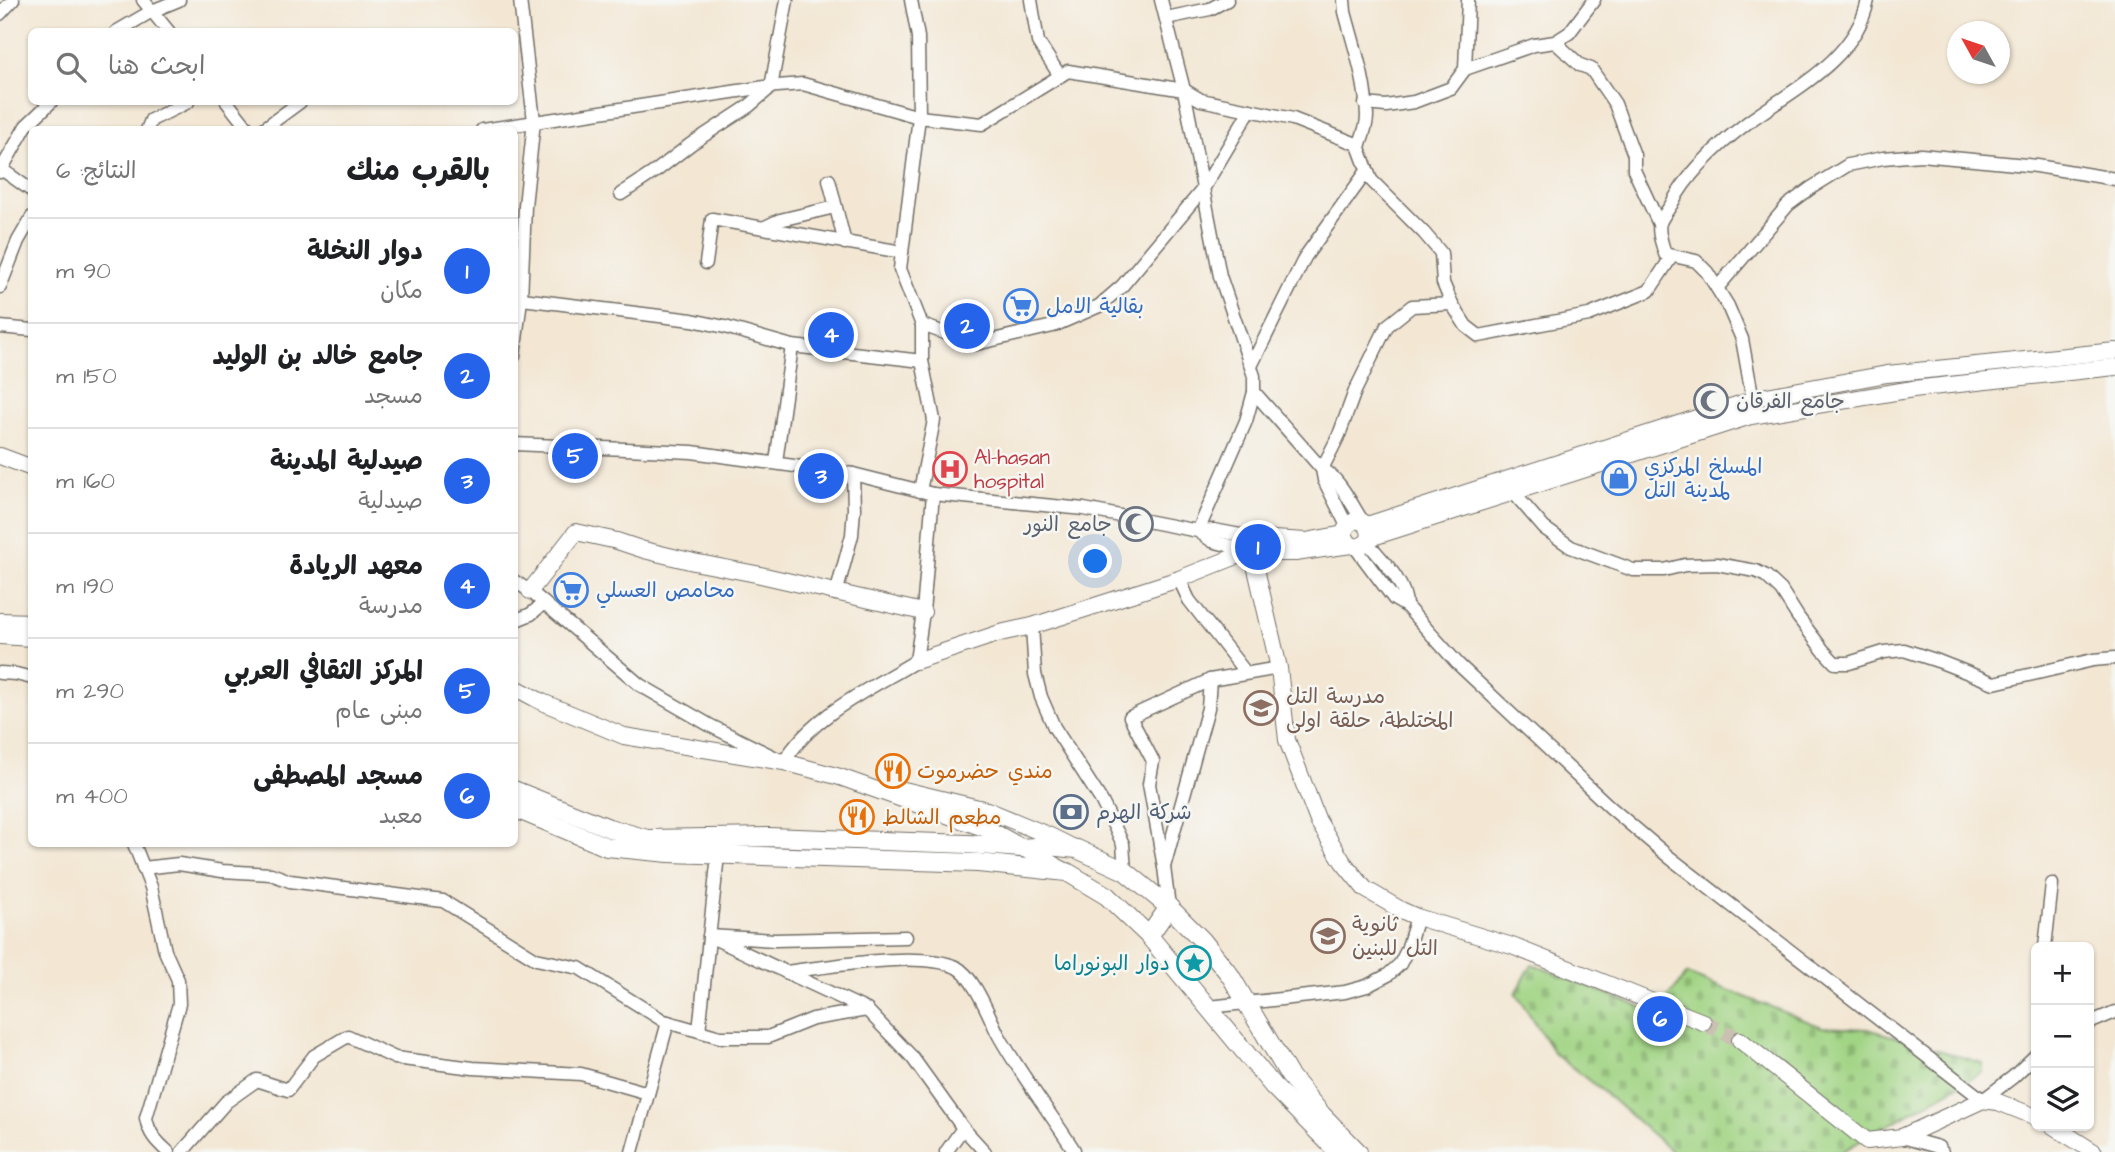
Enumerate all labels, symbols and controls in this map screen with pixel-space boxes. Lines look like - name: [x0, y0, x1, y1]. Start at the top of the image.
- north arrow: [1947, 21, 2010, 84]
- search box: [28, 28, 518, 105]
- icon: search: [52, 48, 90, 86]
- text: ابحث هنا: [108, 48, 205, 84]
- text: بالقرب منك: [346, 150, 490, 192]
- text: النتائج: 6: [56, 155, 137, 187]
- text: دوار النخلة: [307, 233, 423, 269]
- text: 90 m: [56, 255, 111, 287]
- text: 1: [466, 255, 468, 287]
- text: مكان: [380, 275, 423, 307]
- supermarket icon: بقالية الامل: [1002, 287, 1040, 325]
- place label: بقالية الامل: [1046, 292, 1144, 321]
- pin: 2: [944, 300, 990, 352]
- pin: 4: [808, 309, 854, 361]
- text: جامع خالد بن الوليد: [213, 338, 423, 374]
- text: 150 m: [56, 360, 117, 392]
- text: 2: [460, 360, 474, 392]
- text: مسجد: [364, 380, 423, 412]
- mosque icon: جامع الفرقان: [1692, 382, 1730, 420]
- place label: جامع الفرقان: [1736, 387, 1845, 416]
- pin: 5: [552, 430, 598, 482]
- text: صيدلية المدينة: [270, 443, 423, 479]
- place label: Al-hasan hospital: [974, 443, 1050, 497]
- pin: 3: [798, 450, 844, 502]
- hospital icon: Al-hasan hospital: [931, 450, 969, 488]
- place label: المسلخ المركزي لمدينة التل: [1644, 452, 1762, 505]
- shop icon: المسلخ المركزي لمدينة التل: [1600, 459, 1638, 497]
- text: 160 m: [56, 465, 115, 497]
- text: 3: [461, 465, 473, 497]
- text: صيدلية: [358, 485, 423, 517]
- mosque icon: جامع النور: [1117, 505, 1155, 543]
- place label: جامع النور: [1022, 510, 1112, 539]
- pin: 1: [1235, 521, 1281, 573]
- your location: [1078, 544, 1112, 578]
- text: معهد الريادة: [289, 548, 423, 584]
- text: 190 m: [56, 570, 114, 602]
- text: 4: [459, 570, 475, 602]
- supermarket icon: محامص العسلي: [552, 571, 590, 609]
- place label: محامص العسلي: [596, 576, 735, 609]
- text: مدرسة: [359, 590, 423, 622]
- text: المركز الثقافي العربي: [224, 653, 423, 689]
- text: 290 m: [56, 675, 124, 707]
- text: 5: [459, 675, 475, 707]
- place label: مدرسة التل المختلطة، حلقة اولى: [1286, 682, 1453, 735]
- school or university icon: مدرسة التل المختلطة، حلقة اولى: [1242, 689, 1280, 727]
- text: مبنى عام: [335, 695, 423, 727]
- restaurant icon: مندي حضرموت: [874, 752, 912, 790]
- place label: مندي حضرموت: [917, 757, 1053, 786]
- text: مسجد المصطفى: [253, 758, 423, 794]
- text: 400 m: [56, 780, 128, 812]
- text: 6: [460, 780, 474, 812]
- bank icon: شركة الهرم: [1052, 793, 1090, 831]
- restaurant icon: مطعم الشالط: [838, 798, 876, 836]
- place label: شركة الهرم: [1096, 798, 1192, 828]
- text: معبد: [379, 800, 423, 832]
- place label: مطعم الشالط: [882, 803, 1001, 833]
- place label: ثانوية التل للبنين: [1352, 910, 1438, 963]
- school or university icon: ثانوية التل للبنين: [1309, 917, 1347, 955]
- map controls: [2031, 942, 2094, 1131]
- button: +: [2031, 942, 2094, 1005]
- place icon: دوار البونوراما: [1175, 944, 1213, 982]
- place label: دوار البونوراما: [1054, 949, 1170, 978]
- pin: 6: [1637, 993, 1683, 1045]
- button: −: [2031, 1005, 2094, 1068]
- button: layers: [2031, 1068, 2094, 1131]

